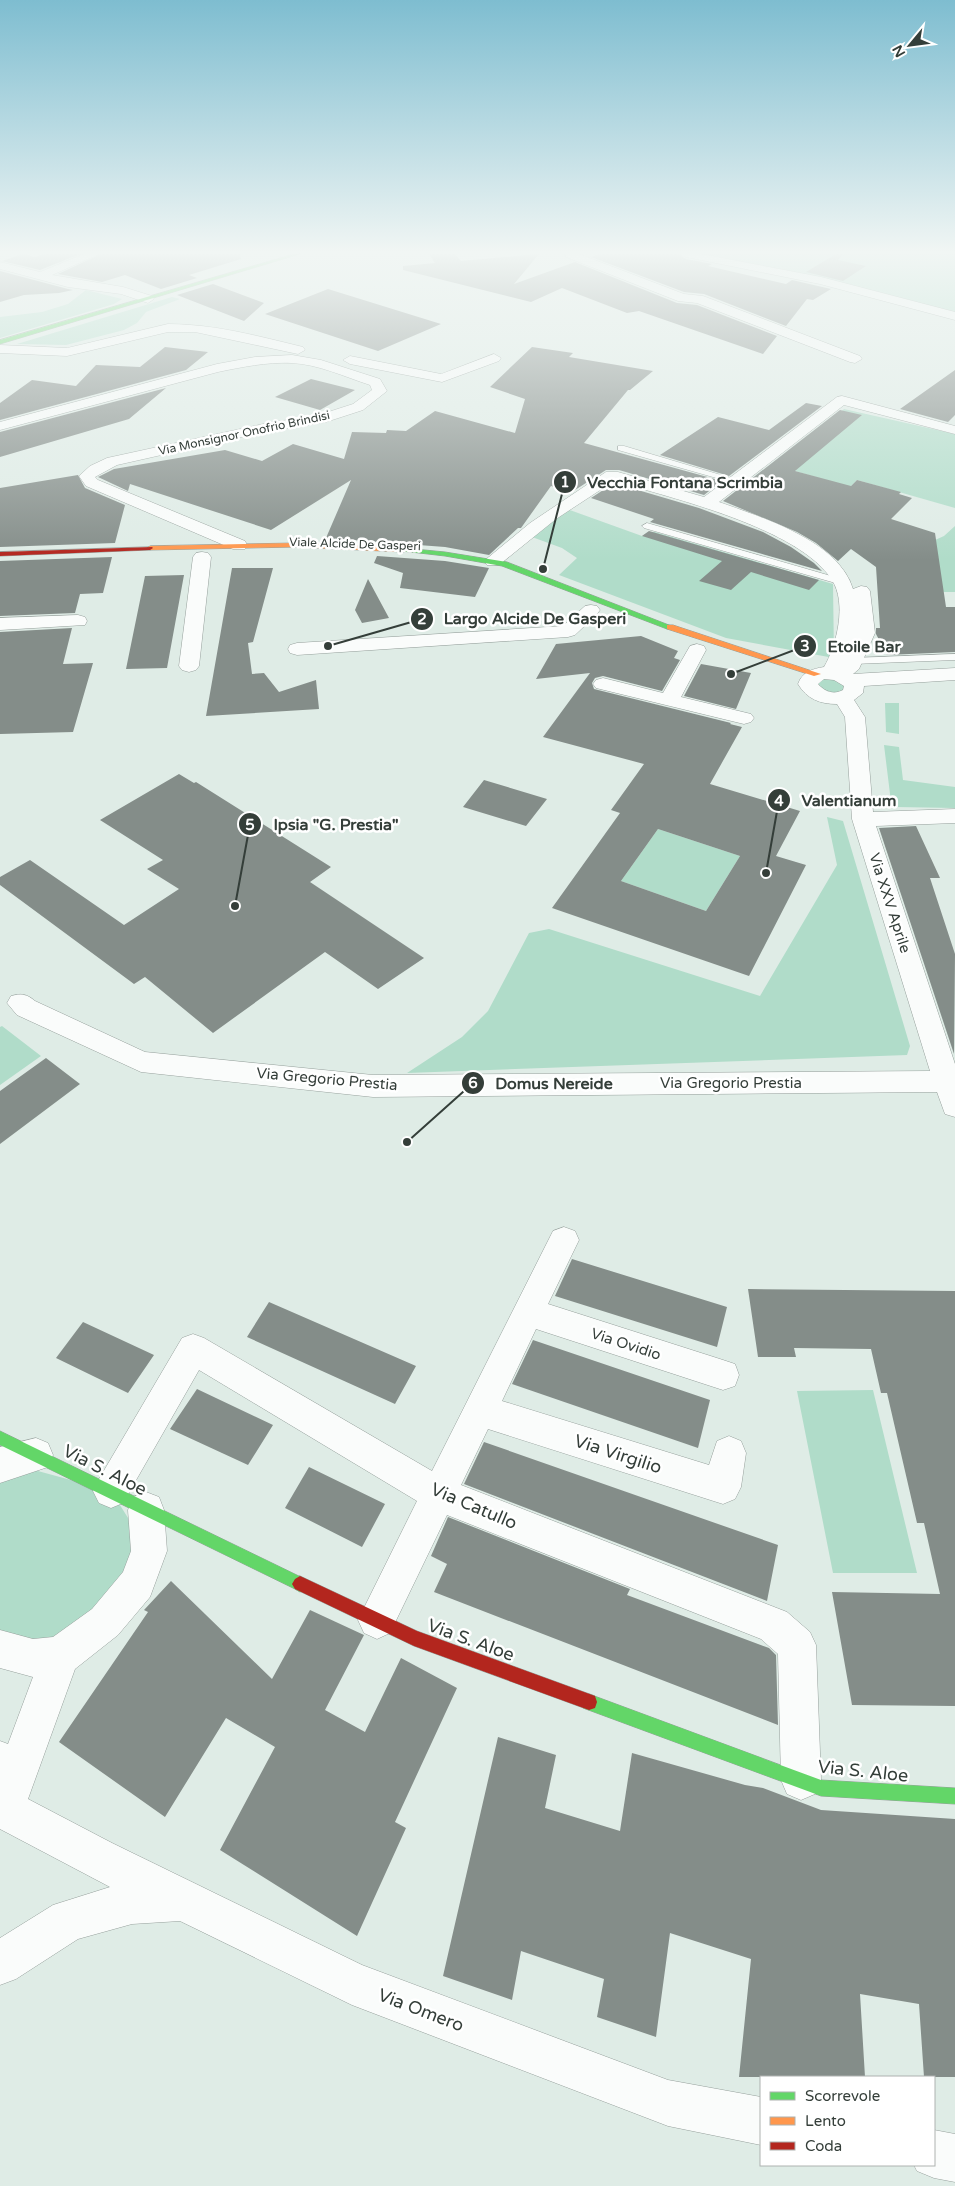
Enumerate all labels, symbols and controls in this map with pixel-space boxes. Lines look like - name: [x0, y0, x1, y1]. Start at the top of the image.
- north arrow: [885, 20, 935, 70]
- text: N: [889, 42, 909, 60]
- street label: Via Monsignor Onofrio Brindisi: [157, 408, 331, 458]
- callout: Vecchia Fontana Scrimbia: [552, 467, 793, 498]
- text: 1: [560, 473, 570, 491]
- text: Vecchia Fontana Scrimbia: [587, 473, 783, 493]
- street label: Viale Alcide De Gasperi: [289, 535, 421, 553]
- callout: Largo Alcide De Gasperi: [409, 603, 637, 634]
- text: Largo Alcide De Gasperi: [444, 609, 626, 629]
- text: 2: [417, 610, 427, 628]
- callout: Etoile Bar: [792, 631, 910, 662]
- text: 3: [800, 637, 810, 655]
- text: Etoile Bar: [827, 637, 901, 657]
- callout: Valentianum: [767, 785, 907, 816]
- text: Valentianum: [801, 791, 897, 811]
- text: 4: [774, 792, 784, 810]
- callout: Ipsia "G. Prestia": [238, 809, 408, 840]
- text: Ipsia "G. Prestia": [273, 815, 399, 835]
- text: 5: [245, 816, 255, 834]
- street label: Via XXV Aprile: [865, 851, 915, 955]
- street label: Via Gregorio Prestia: [256, 1064, 398, 1094]
- callout: Domus Nereide: [460, 1068, 623, 1099]
- text: 6: [468, 1074, 478, 1092]
- text: Domus Nereide: [495, 1074, 613, 1094]
- street label: Via Gregorio Prestia: [660, 1074, 802, 1092]
- street label: Via Ovidio: [589, 1324, 663, 1364]
- street label: Via Virgilio: [571, 1430, 665, 1478]
- street label: Via S. Aloe: [59, 1440, 151, 1500]
- street label: Via Catullo: [427, 1478, 521, 1534]
- street label: Via S. Aloe: [424, 1614, 518, 1666]
- street label: Via S. Aloe: [817, 1755, 909, 1787]
- street label: Via Omero: [375, 1984, 467, 2036]
- legend: [760, 2076, 935, 2166]
- text: Scorrevole: [805, 2087, 880, 2105]
- text: Lento: [805, 2112, 846, 2130]
- text: Coda: [805, 2137, 842, 2155]

